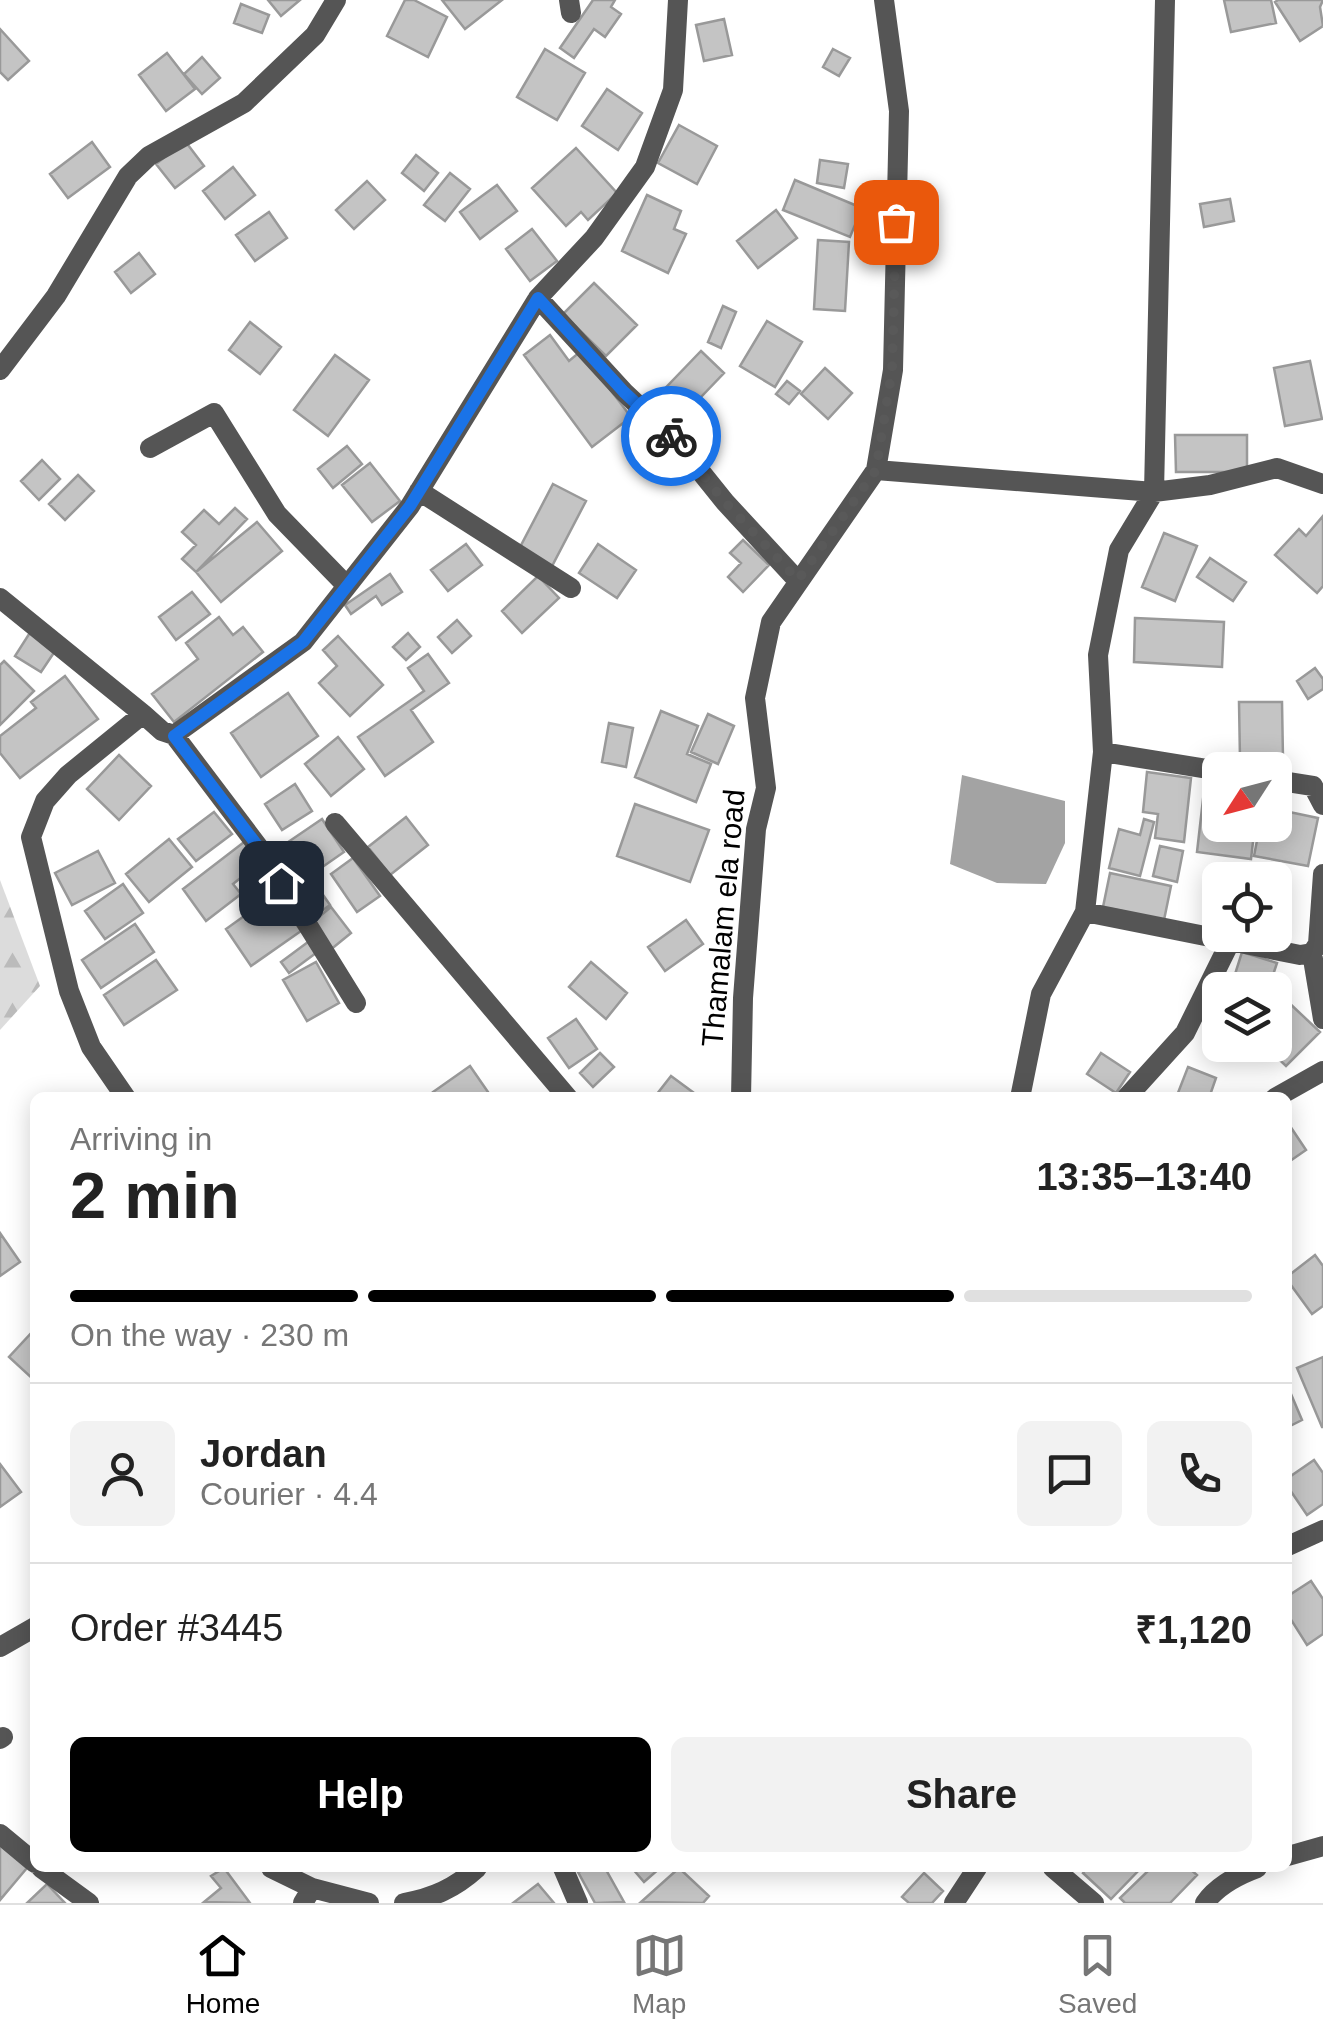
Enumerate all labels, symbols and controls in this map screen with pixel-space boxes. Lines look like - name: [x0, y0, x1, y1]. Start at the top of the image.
- pin: [854, 180, 939, 265]
- icon: bag: [869, 195, 924, 250]
- courier: [621, 386, 721, 486]
- icon: bike: [644, 409, 699, 464]
- north arrow: [1202, 752, 1292, 842]
- map controls: [1202, 752, 1292, 1062]
- street label: Thamalam ela road: [695, 788, 751, 1048]
- pin: [239, 841, 324, 926]
- icon: home: [254, 856, 309, 911]
- button: locate: [1202, 862, 1292, 952]
- button: layers: [1202, 972, 1292, 1062]
- text: Arriving in: [70, 1121, 212, 1157]
- text: 13:35–13:40: [1036, 1156, 1252, 1198]
- text: 2 min: [70, 1159, 240, 1232]
- text: On the way · 230 m: [70, 1317, 349, 1353]
- button: person: [70, 1421, 175, 1526]
- button: chat: [1017, 1421, 1122, 1526]
- button: phone: [1147, 1421, 1252, 1526]
- text: Jordan: [200, 1433, 327, 1475]
- text: Courier · 4.4: [200, 1476, 378, 1512]
- text: Order #3445: [70, 1607, 283, 1649]
- text: ₹1,120: [1135, 1609, 1252, 1651]
- button: Help: [70, 1737, 651, 1852]
- button: Share: [671, 1737, 1252, 1852]
- tab: Home: [186, 1928, 260, 2020]
- tab: Map: [632, 1928, 687, 2020]
- tab: Saved: [1058, 1928, 1137, 2020]

